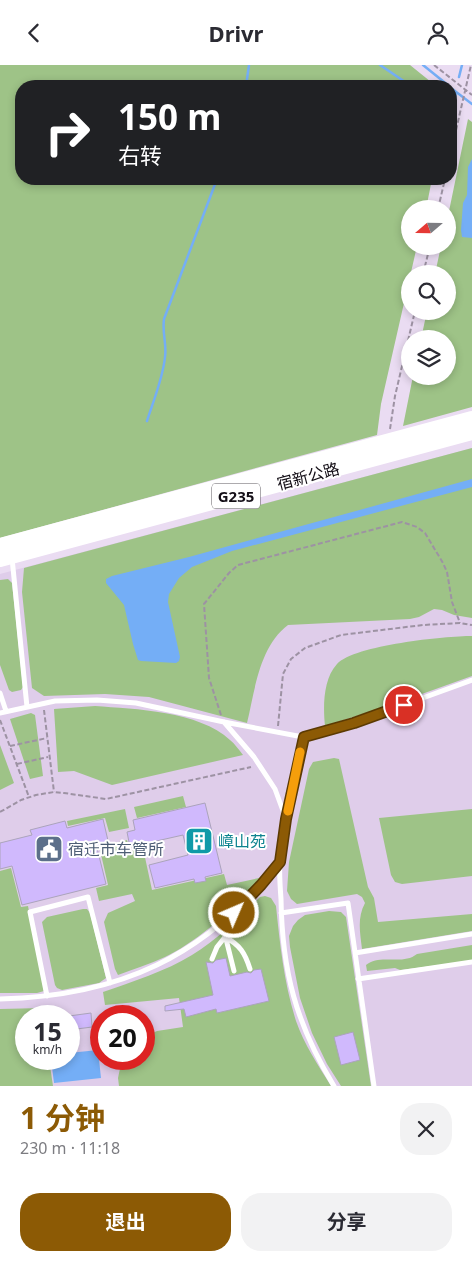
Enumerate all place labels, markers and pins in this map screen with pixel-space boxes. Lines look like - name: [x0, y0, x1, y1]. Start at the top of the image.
- pin: [383, 684, 425, 726]
- building icon: 嶂山苑: [184, 826, 214, 856]
- place label: 嶂山苑: [218, 830, 266, 852]
- public building icon: 宿迁市车管所: [34, 834, 64, 864]
- place label: 宿迁市车管所: [68, 838, 164, 860]

